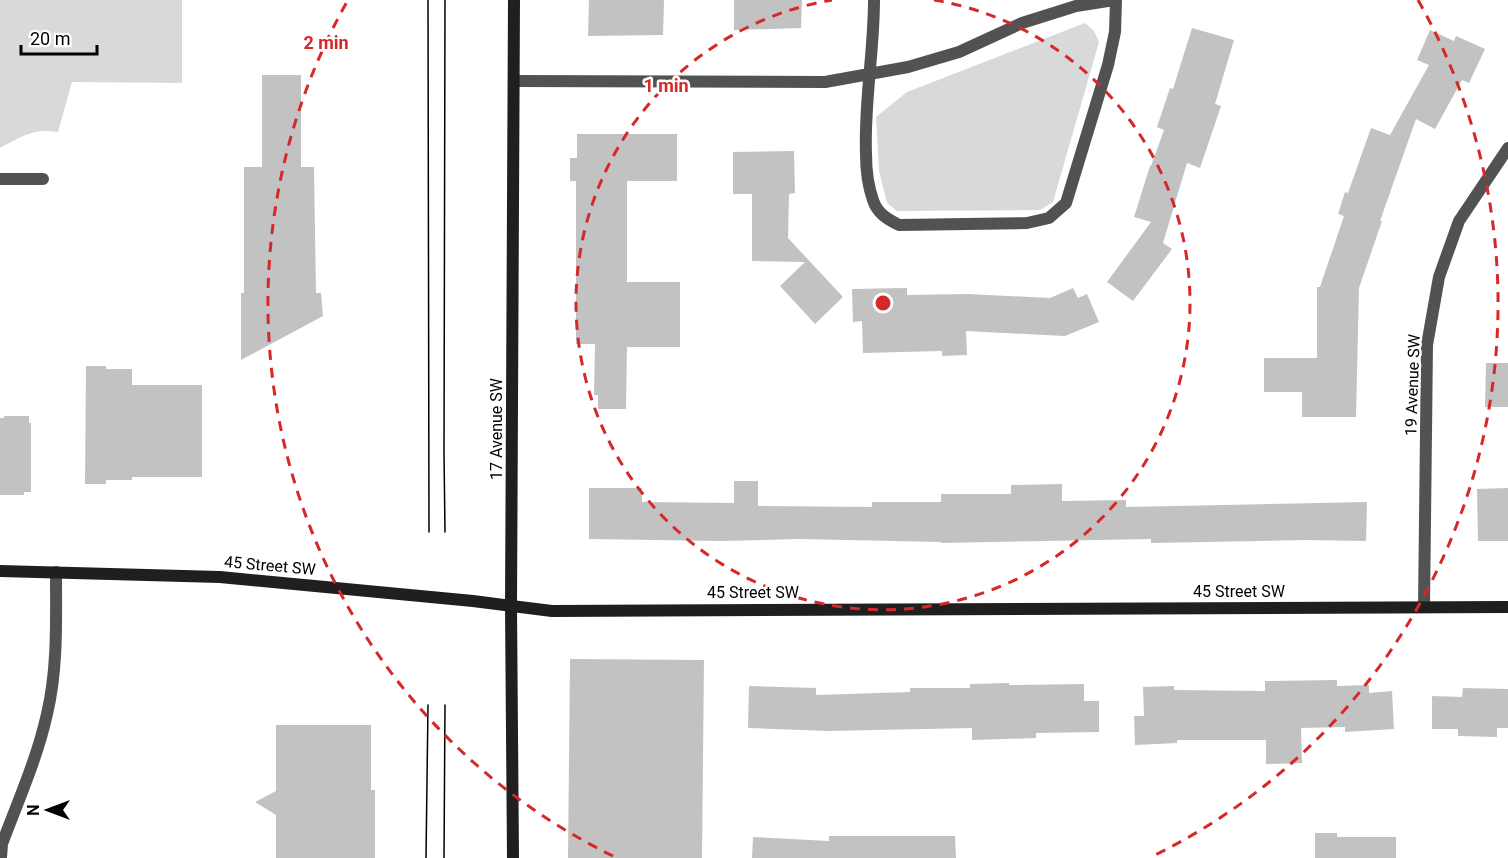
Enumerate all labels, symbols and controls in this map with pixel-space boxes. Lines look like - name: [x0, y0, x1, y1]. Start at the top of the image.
- scale bar: [21, 18, 98, 56]
- text: 20 m: [30, 28, 70, 49]
- text: 2 min: [303, 32, 349, 53]
- text: 1 min: [643, 75, 689, 96]
- centre of rings: [873, 293, 893, 313]
- street label: 19 Avenue SW: [1401, 334, 1424, 436]
- street label: 17 Avenue SW: [487, 378, 506, 480]
- street label: 45 Street SW: [223, 552, 317, 579]
- street label: 45 Street SW: [1193, 582, 1285, 601]
- street label: 45 Street SW: [707, 583, 799, 602]
- north arrow: [18, 780, 78, 840]
- text: N: [24, 804, 43, 816]

